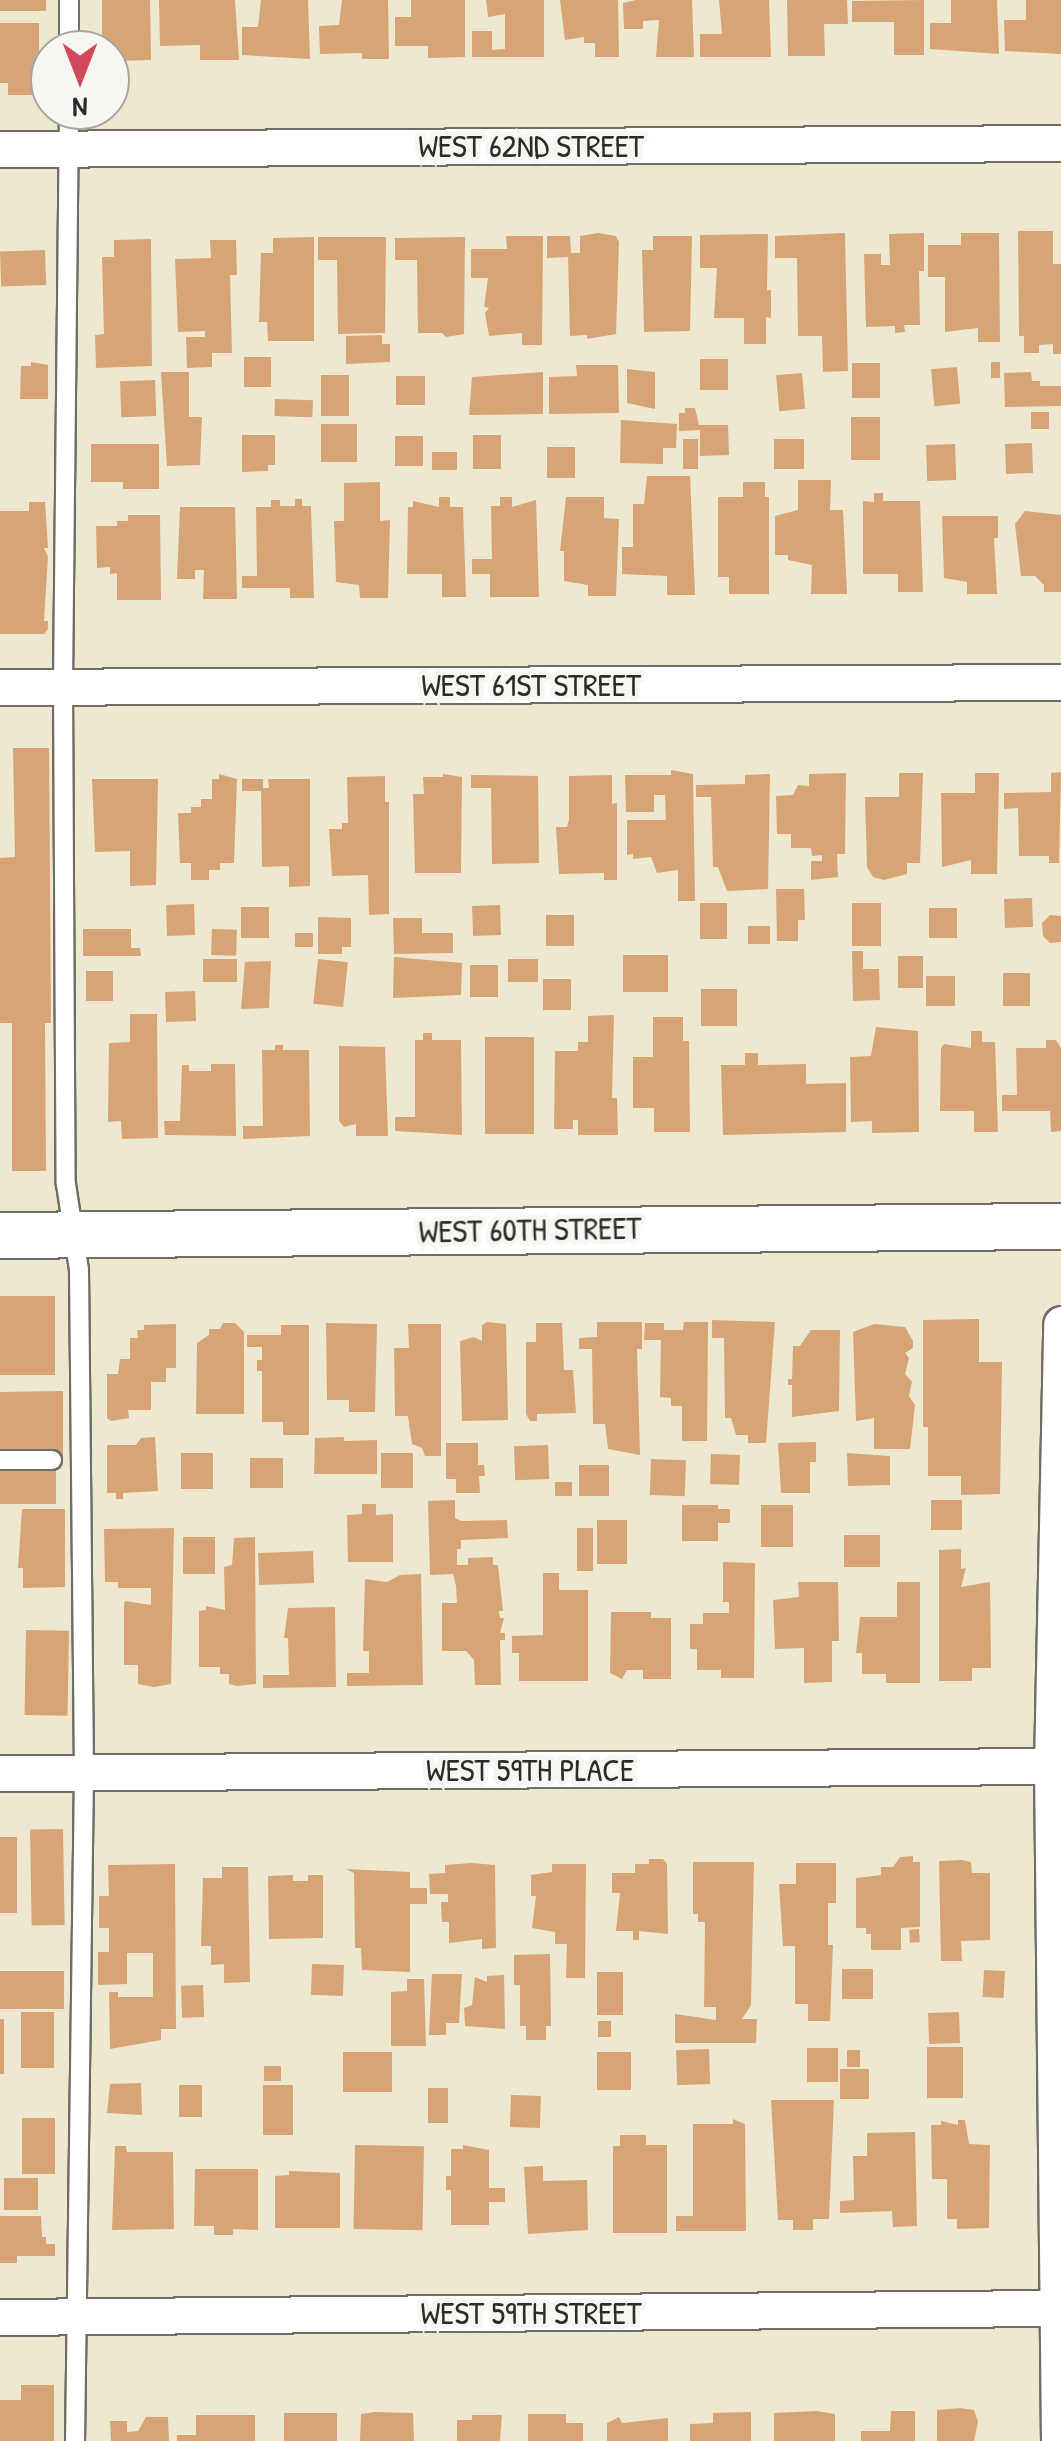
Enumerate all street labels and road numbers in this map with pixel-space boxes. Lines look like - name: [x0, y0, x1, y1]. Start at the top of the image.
- street label: WEST 62ND STREET: [418, 127, 644, 165]
- street label: WEST 61ST STREET: [421, 666, 641, 704]
- street label: WEST 60TH STREET: [418, 1209, 642, 1251]
- street label: WEST 59TH PLACE: [426, 1751, 634, 1789]
- street label: WEST 59TH STREET: [421, 2294, 641, 2332]

